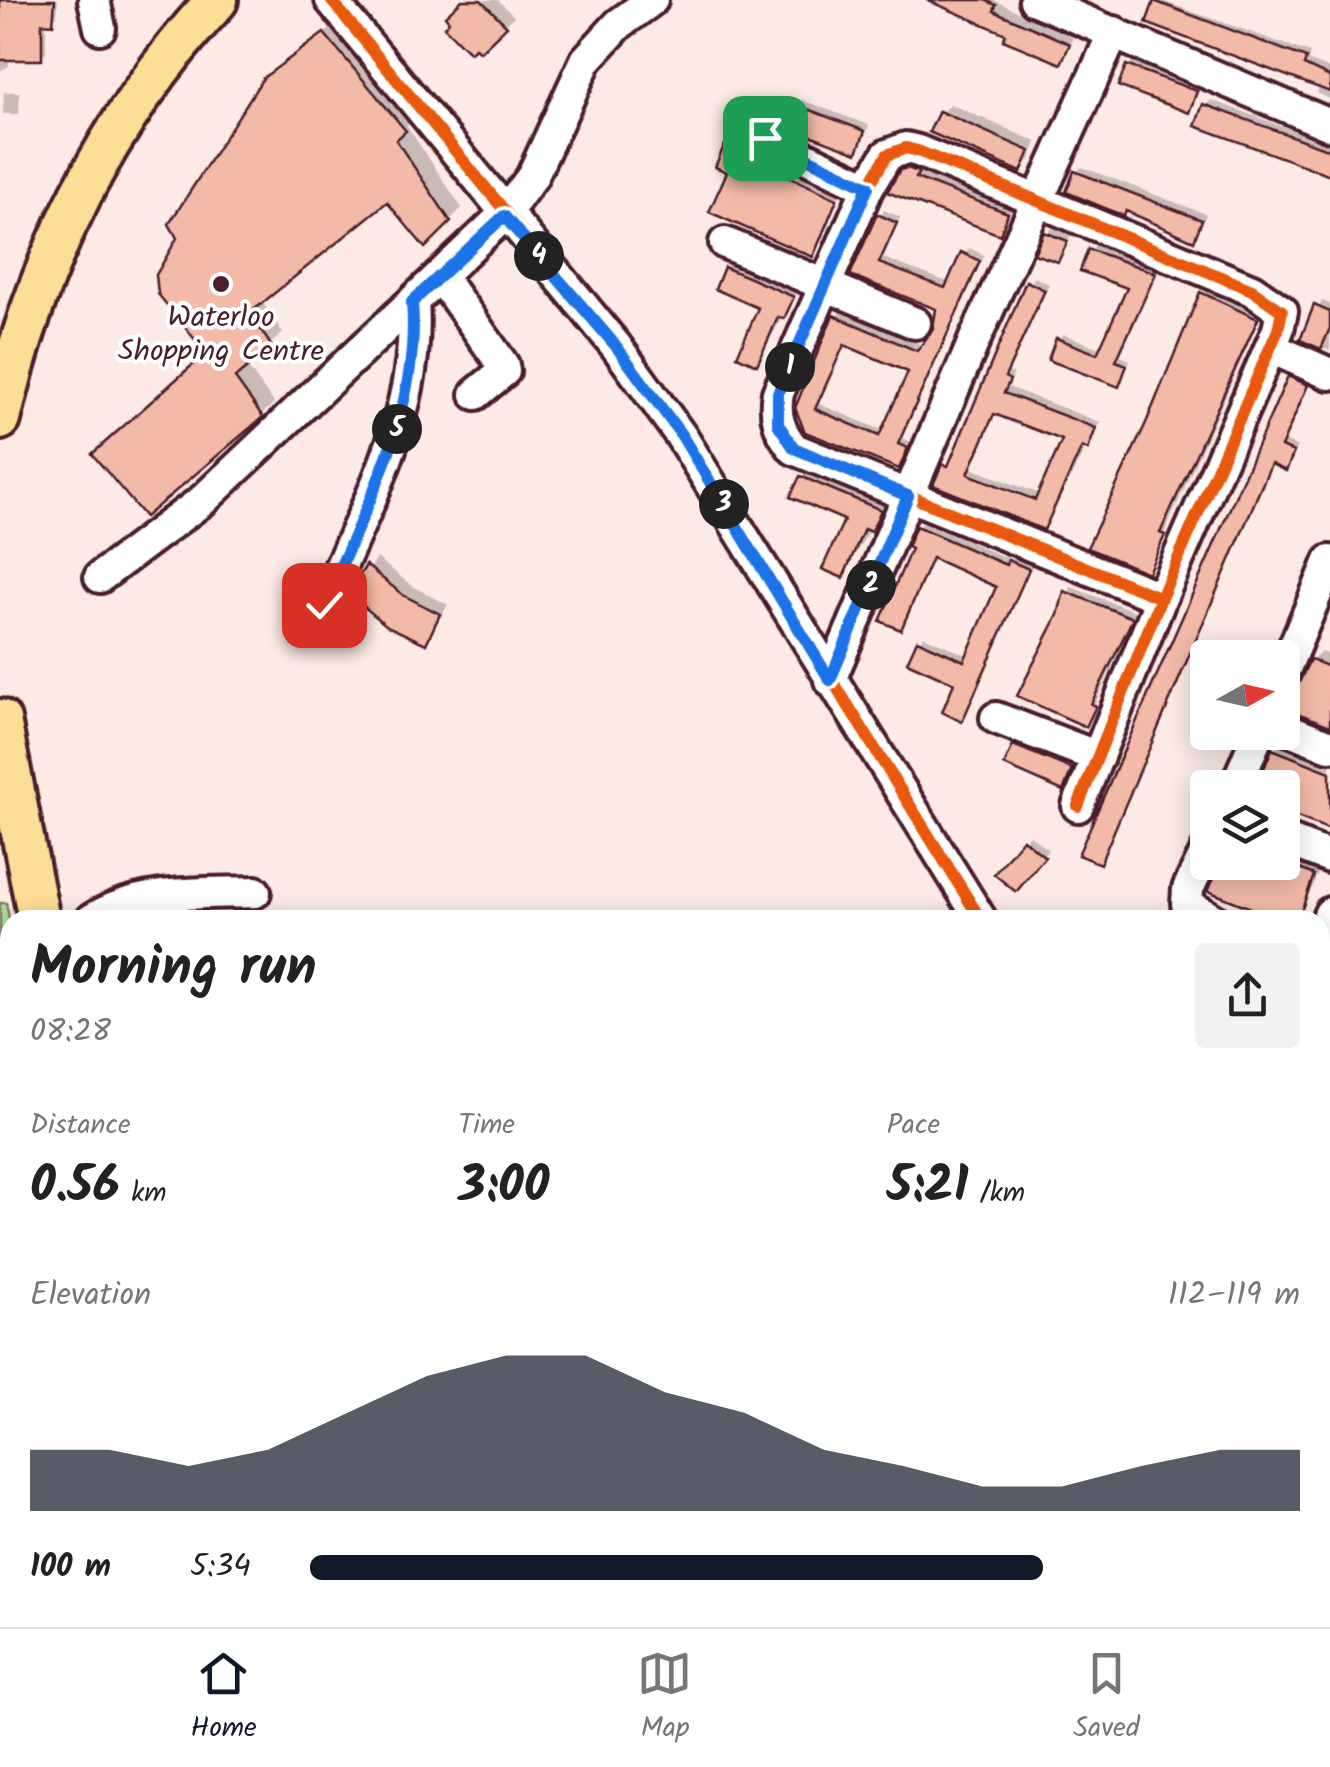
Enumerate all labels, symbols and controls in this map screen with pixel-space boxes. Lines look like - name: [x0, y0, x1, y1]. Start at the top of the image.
- pin: [723, 96, 808, 181]
- icon: arrive: [738, 111, 793, 166]
- pin: 4: [514, 231, 564, 281]
- text: 4: [531, 233, 547, 278]
- marker: Waterloo Shopping Centre: [210, 273, 232, 295]
- place label: Waterloo Shopping Centre: [118, 294, 324, 376]
- pin: 1: [765, 342, 815, 392]
- text: 1: [786, 344, 794, 389]
- pin: 5: [372, 404, 422, 454]
- text: 5: [390, 406, 404, 451]
- pin: 3: [699, 479, 749, 529]
- text: 3: [716, 481, 732, 526]
- pin: 2: [846, 560, 896, 610]
- text: 2: [863, 562, 879, 607]
- pin: [282, 563, 367, 648]
- icon: check: [297, 578, 352, 633]
- north arrow: [1190, 640, 1300, 750]
- map controls: [1190, 640, 1300, 880]
- button: layers: [1190, 770, 1300, 880]
- text: Morning run: [30, 926, 317, 1013]
- button: share: [1195, 943, 1300, 1048]
- text: 08:28: [30, 1007, 111, 1058]
- text: Distance: [30, 1103, 131, 1148]
- text: Time: [458, 1103, 515, 1148]
- text: Pace: [887, 1103, 940, 1148]
- text: 0.56: [30, 1148, 120, 1228]
- text: 3:00: [458, 1148, 549, 1228]
- text: 5:21: [887, 1148, 969, 1228]
- text: km: [120, 1171, 167, 1216]
- text: /km: [969, 1171, 1025, 1216]
- text: Elevation: [30, 1270, 151, 1321]
- text: 112–119 m: [1168, 1270, 1300, 1321]
- text: 100 m: [30, 1542, 111, 1593]
- text: 5:34: [190, 1542, 251, 1593]
- tab: Home: [190, 1646, 257, 1751]
- tab: Map: [637, 1646, 692, 1751]
- tab: Saved: [1073, 1646, 1140, 1751]

